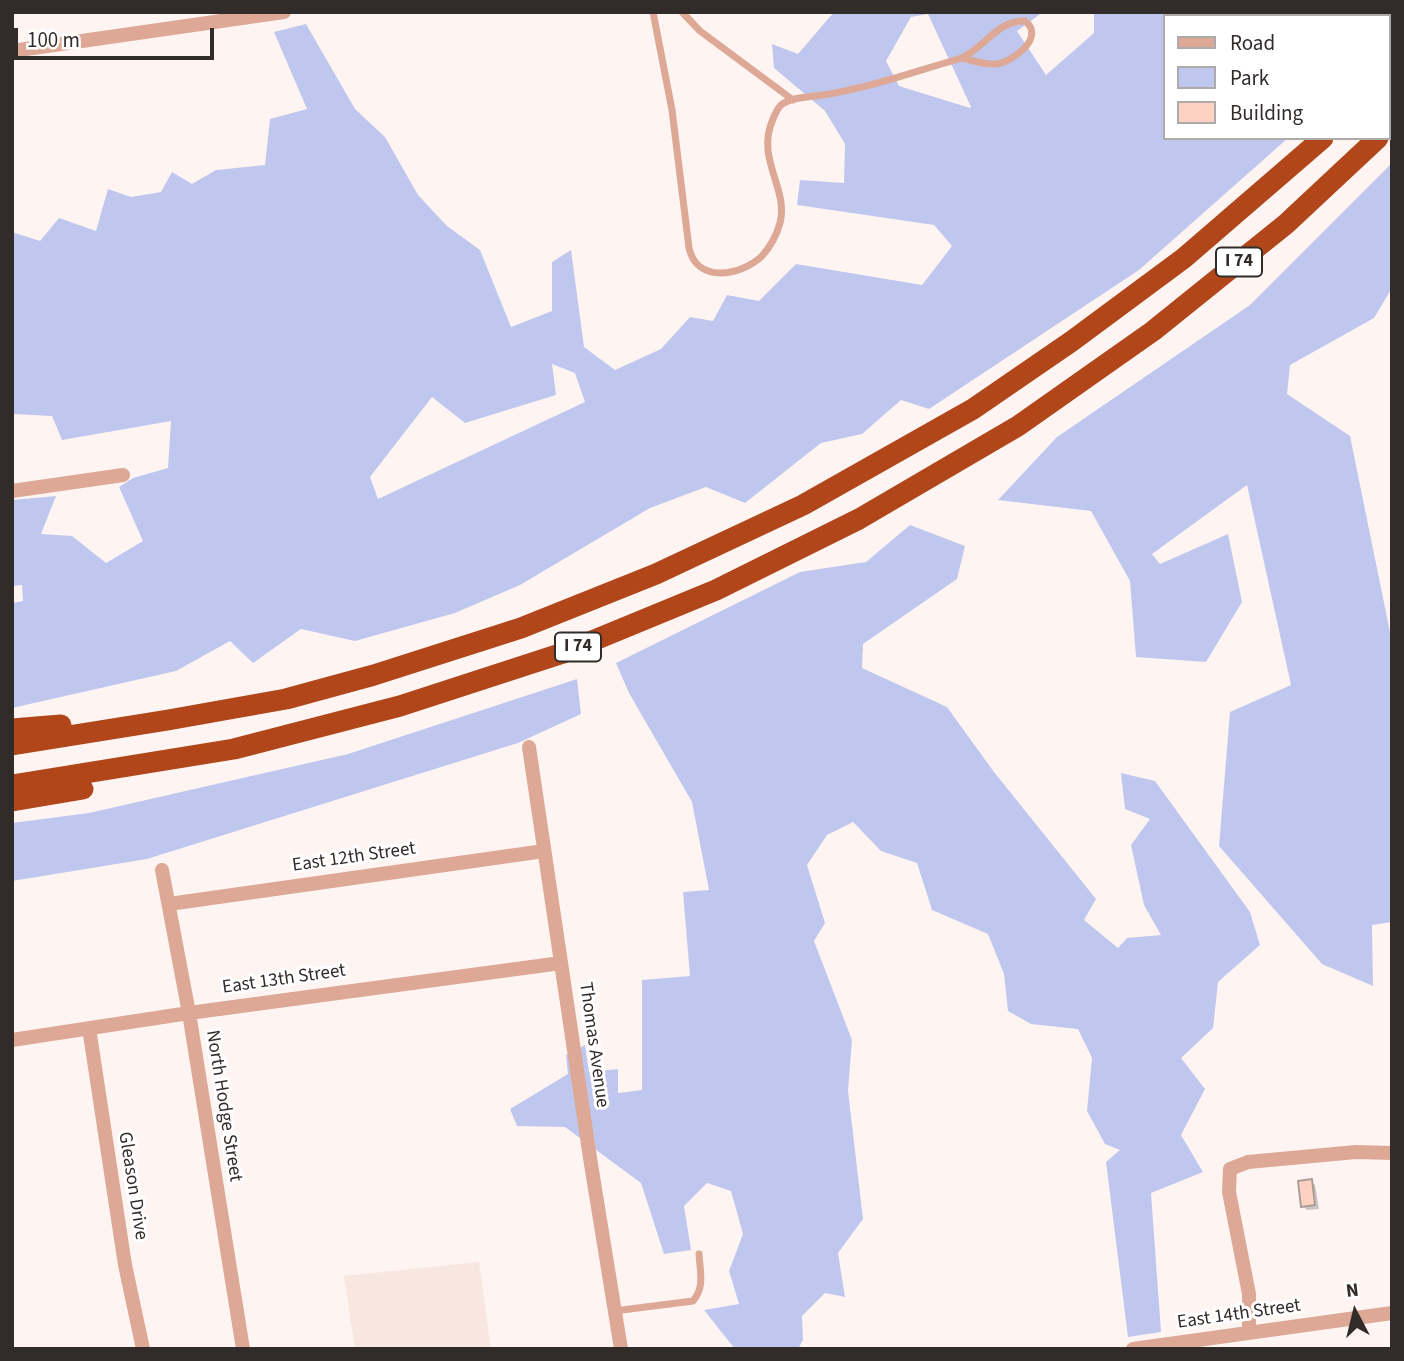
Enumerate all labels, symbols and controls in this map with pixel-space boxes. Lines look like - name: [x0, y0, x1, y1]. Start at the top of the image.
- scale bar: [18, 14, 217, 58]
- legend: [1162, 14, 1390, 140]
- text: 100 m: [27, 25, 80, 55]
- text: Road: [1230, 28, 1275, 58]
- text: Park: [1230, 63, 1269, 93]
- text: Building: [1230, 98, 1303, 128]
- road number: I 74: [1216, 248, 1262, 276]
- road number: I 74: [555, 632, 601, 662]
- street label: East 12th Street: [291, 838, 417, 878]
- street label: East 13th Street: [221, 960, 347, 1000]
- street label: Thomas Avenue: [573, 981, 613, 1109]
- street label: North Hodge Street: [200, 1029, 246, 1183]
- street label: Gleason Drive: [112, 1130, 152, 1242]
- text: N: [1344, 1276, 1360, 1305]
- north arrow: [1320, 1277, 1390, 1347]
- street label: East 14th Street: [1176, 1295, 1302, 1335]

